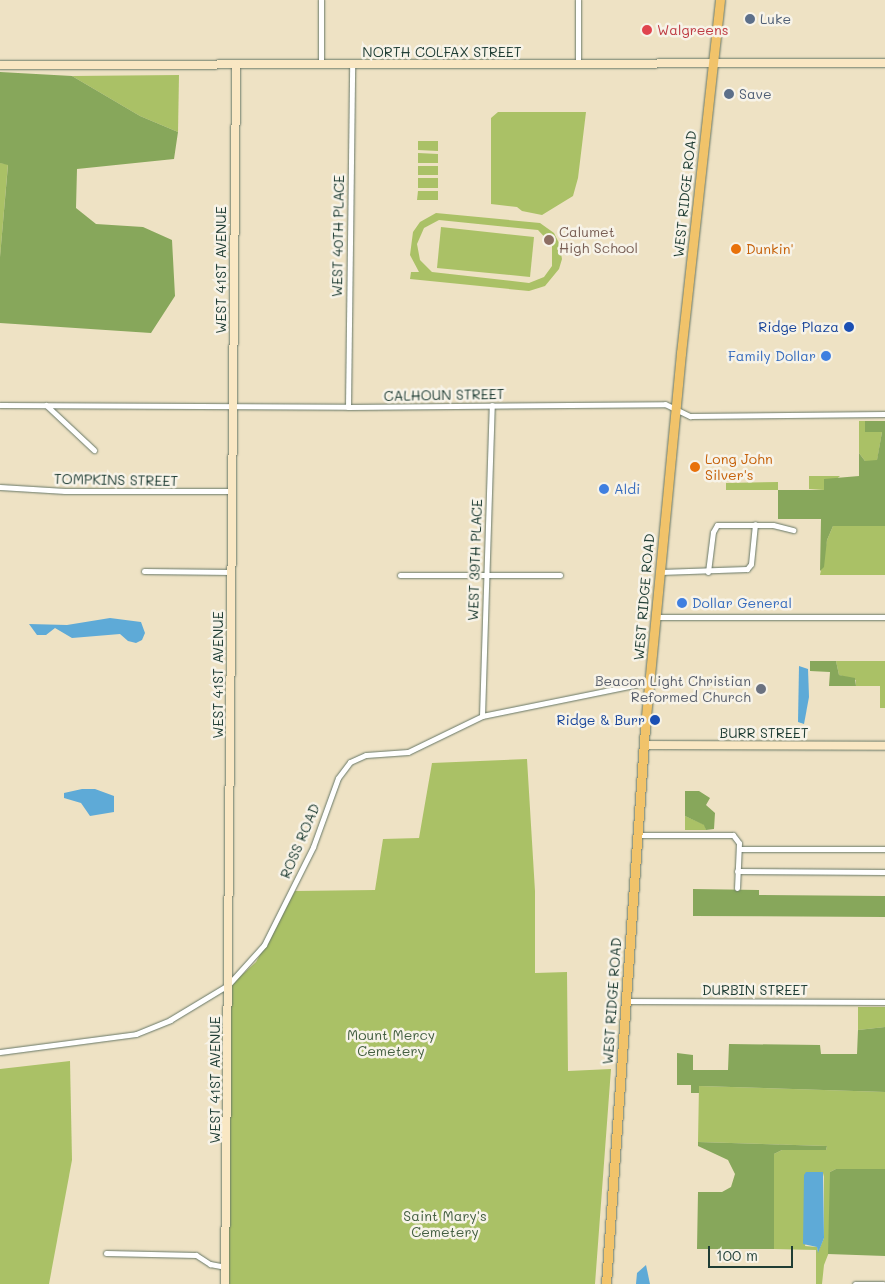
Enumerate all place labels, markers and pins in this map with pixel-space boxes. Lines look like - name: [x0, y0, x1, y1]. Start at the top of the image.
- place label: Luke: [760, 11, 791, 27]
- marker: Luke: [744, 13, 756, 25]
- place label: Walgreens: [657, 22, 729, 38]
- marker: Walgreens: [641, 24, 653, 36]
- place label: Save: [739, 86, 772, 102]
- marker: Save: [723, 88, 735, 100]
- place label: Calumet High School: [559, 224, 638, 256]
- marker: Calumet High School: [543, 234, 555, 246]
- place label: Dunkin': [746, 241, 794, 257]
- marker: Dunkin': [730, 243, 742, 255]
- place label: Ridge Plaza: [758, 319, 839, 335]
- marker: Ridge Plaza: [843, 321, 855, 333]
- place label: Family Dollar: [728, 348, 816, 364]
- marker: Family Dollar: [820, 350, 832, 362]
- place label: Long John Silver's: [705, 451, 773, 484]
- marker: Long John Silver's: [689, 461, 701, 473]
- place label: Aldi: [614, 481, 640, 497]
- marker: Aldi: [598, 483, 610, 495]
- place label: Dollar General: [692, 595, 792, 611]
- marker: Dollar General: [676, 597, 688, 609]
- place label: Beacon Light Christian Reformed Church: [595, 673, 751, 706]
- marker: Beacon Light Christian Reformed Church: [755, 683, 767, 695]
- place label: Ridge & Burr: [557, 712, 645, 728]
- marker: Ridge & Burr: [649, 714, 661, 726]

